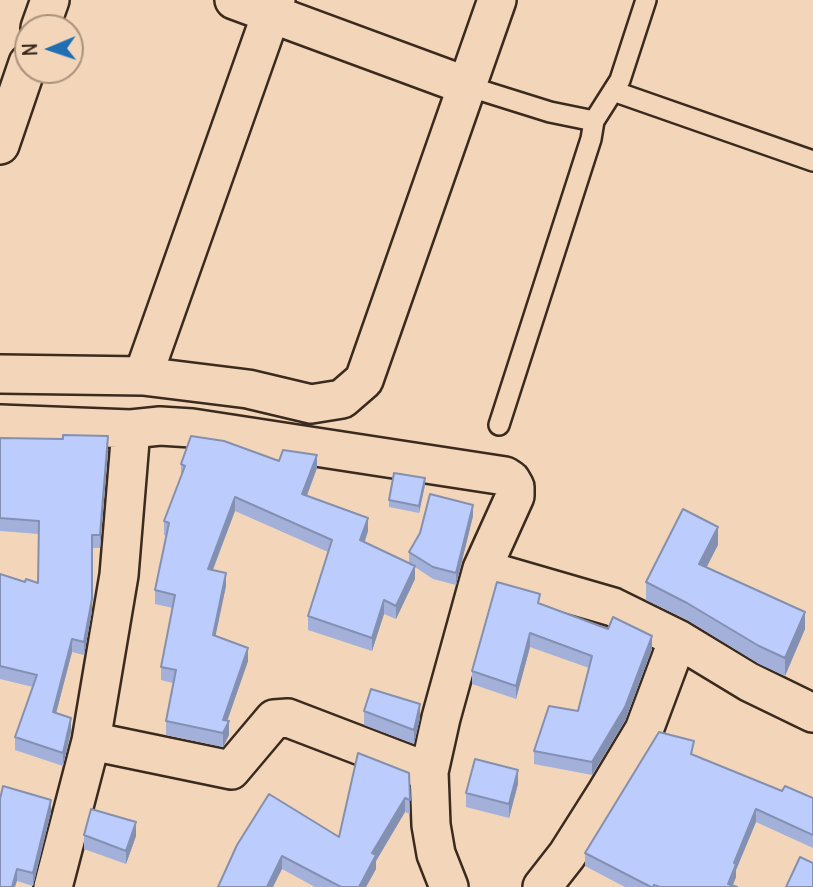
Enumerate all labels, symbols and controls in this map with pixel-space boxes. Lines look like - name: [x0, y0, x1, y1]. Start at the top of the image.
- north arrow: [14, 14, 84, 84]
- text: N: [18, 43, 42, 57]

